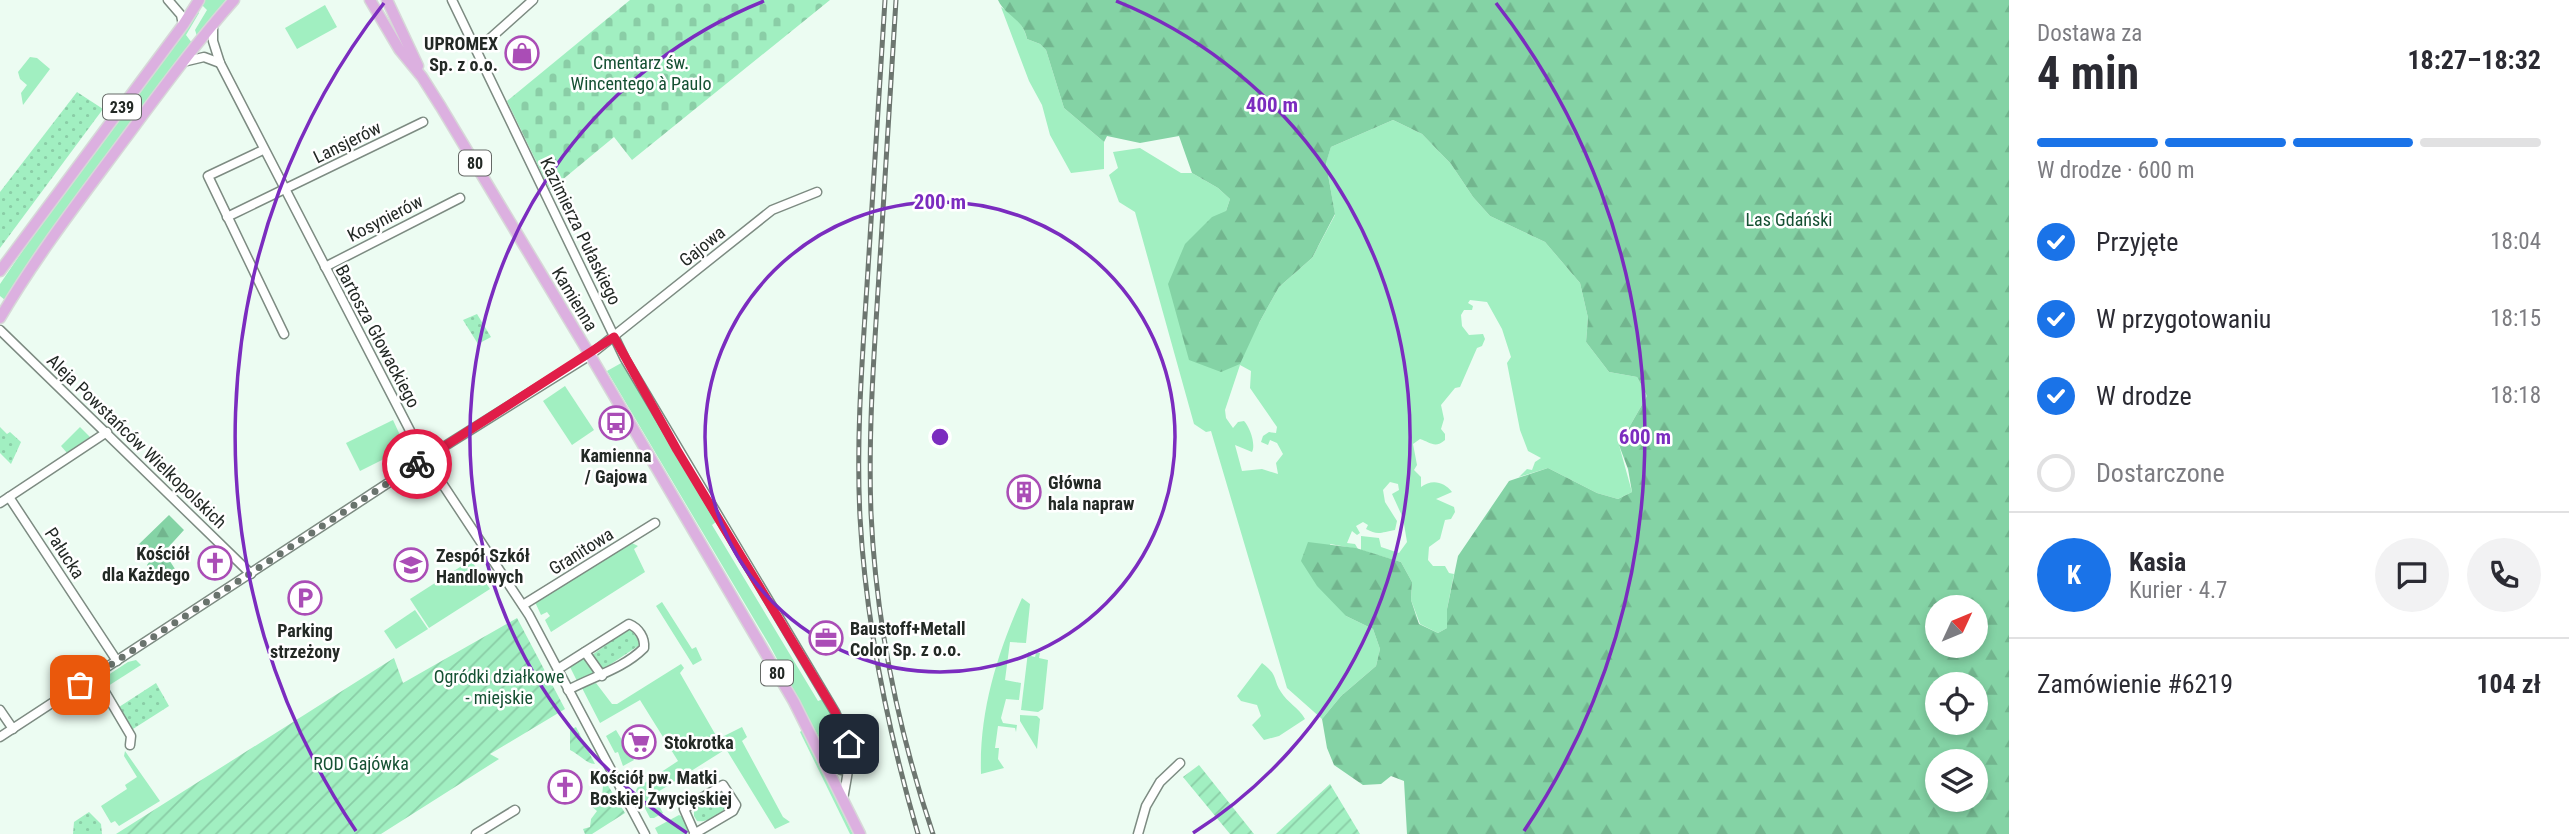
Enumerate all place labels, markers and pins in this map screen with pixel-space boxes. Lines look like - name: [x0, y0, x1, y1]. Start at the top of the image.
- place label: UPROMEX Sp. z o.o.: [424, 33, 498, 75]
- shop icon: UPROMEX Sp. z o.o.: [503, 34, 541, 72]
- bus stop icon: Kamienna / Gajowa: [597, 404, 635, 442]
- centre of rings: [928, 425, 952, 449]
- place label: Kamienna / Gajowa: [580, 445, 652, 487]
- place label: Główna hala napraw: [1048, 472, 1135, 514]
- building icon: Główna hala napraw: [1005, 473, 1043, 511]
- place label: Kościół dla Każdego: [102, 543, 190, 585]
- church icon: Kościół dla Każdego: [196, 544, 234, 582]
- place label: Zespół Szkół Handlowych: [436, 545, 530, 587]
- school or university icon: Zespół Szkół Handlowych: [392, 546, 430, 584]
- parking icon: Parking strzeżony: [286, 579, 324, 617]
- place label: Baustoff+Metall Color Sp. z o.o.: [850, 618, 966, 660]
- office icon: Baustoff+Metall Color Sp. z o.o.: [807, 619, 845, 657]
- place label: Parking strzeżony: [270, 620, 340, 662]
- pin: [50, 655, 110, 715]
- pin: [819, 714, 879, 774]
- supermarket icon: Stokrotka: [620, 723, 658, 761]
- place label: Stokrotka: [664, 732, 734, 753]
- place label: Kościół pw. Matki Boskiej Zwycięskiej: [590, 767, 732, 809]
- church icon: Kościół pw. Matki Boskiej Zwycięskiej: [546, 768, 584, 806]

